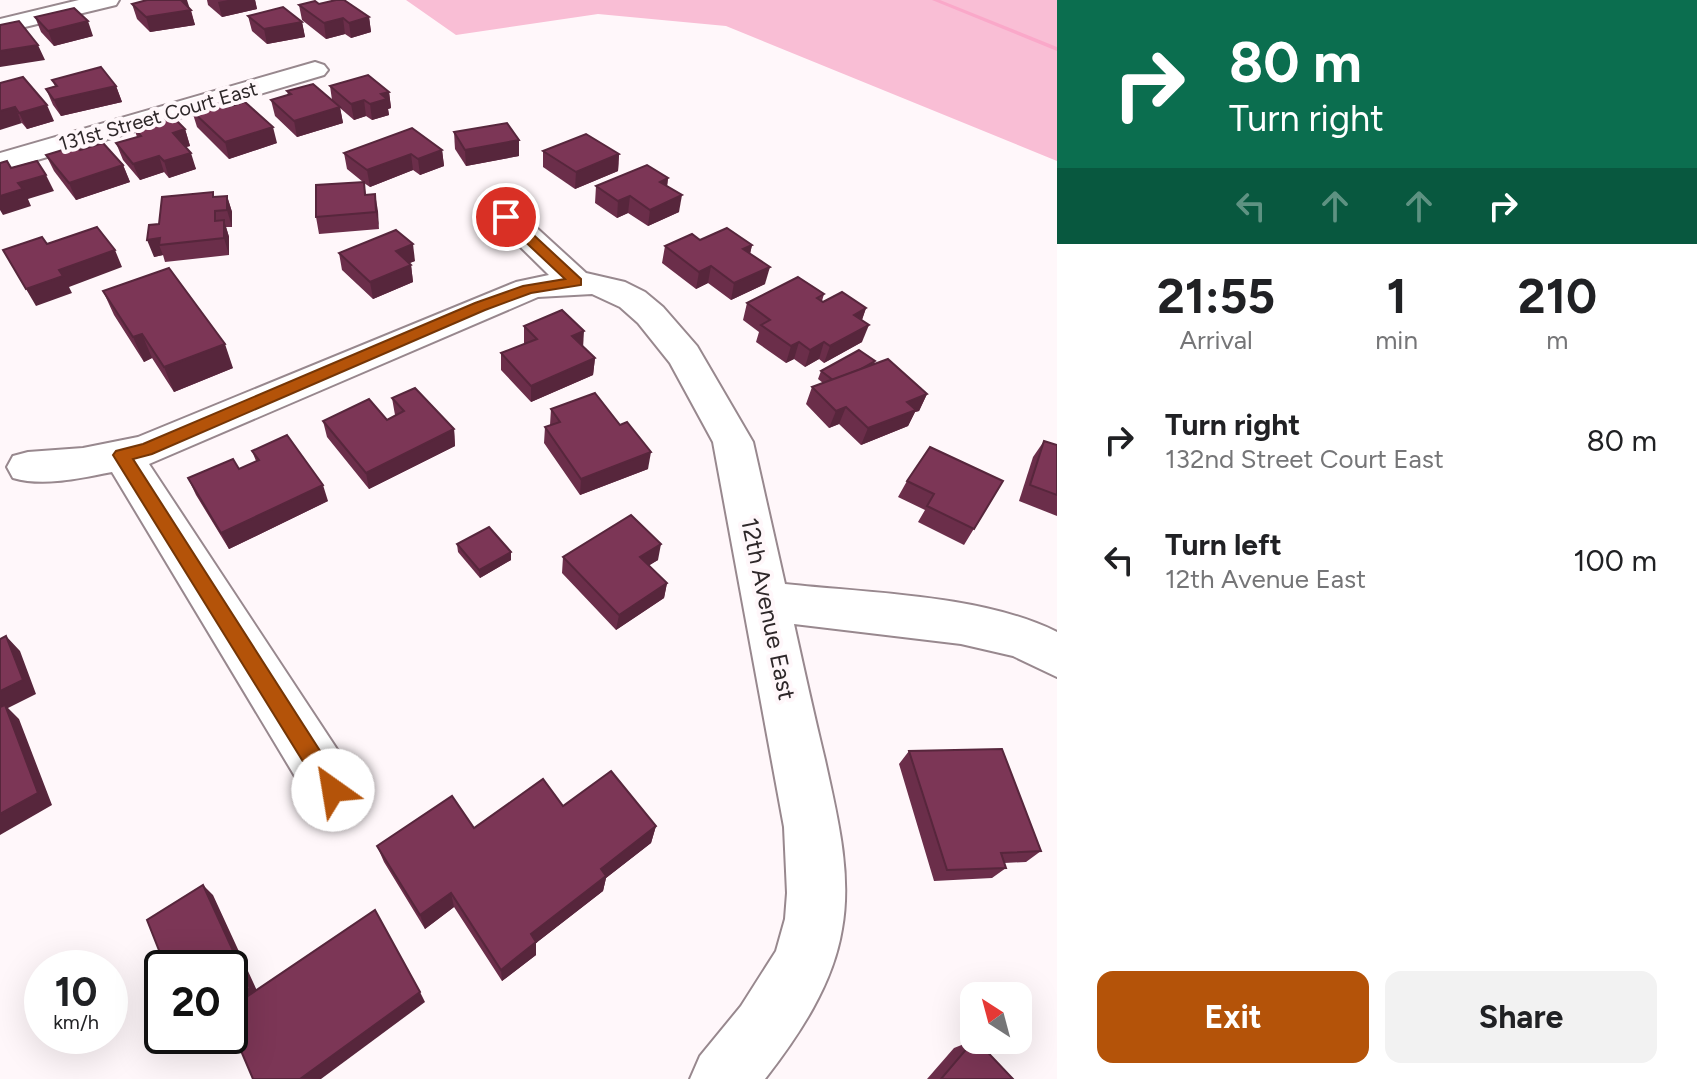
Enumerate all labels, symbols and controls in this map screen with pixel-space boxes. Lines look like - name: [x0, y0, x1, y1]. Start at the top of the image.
- text: 80 m: [1229, 29, 1362, 96]
- icon: right: [1097, 32, 1201, 136]
- street label: 131st Street Court East: [56, 76, 260, 156]
- text: Turn right: [1229, 97, 1384, 140]
- pin: [472, 183, 540, 251]
- icon: left: [1229, 184, 1273, 228]
- icon: ahead: [1313, 184, 1357, 228]
- icon: ahead: [1397, 184, 1441, 228]
- icon: right: [1481, 184, 1525, 228]
- icon: arrive: [484, 195, 528, 239]
- text: 21:55: [1157, 267, 1275, 325]
- text: 1: [1386, 267, 1407, 325]
- text: 210: [1518, 267, 1597, 325]
- text: Arrival: [1179, 324, 1253, 356]
- text: min: [1375, 324, 1418, 356]
- text: m: [1546, 324, 1569, 356]
- text: Turn right: [1165, 406, 1300, 443]
- icon: right: [1097, 418, 1141, 462]
- text: 80 m: [1586, 422, 1657, 459]
- text: 132nd Street Court East: [1165, 443, 1444, 475]
- street label: 12th Avenue East: [735, 515, 802, 703]
- text: Turn left: [1165, 526, 1282, 563]
- icon: left: [1097, 538, 1141, 582]
- text: 100 m: [1573, 542, 1657, 579]
- text: 12th Avenue East: [1165, 563, 1366, 595]
- position arrow: [291, 748, 375, 832]
- speed limit sign: 20: [144, 950, 248, 1054]
- text: 10: [55, 968, 97, 1016]
- button: Exit: [1097, 971, 1369, 1063]
- button: Share: [1385, 971, 1657, 1063]
- north arrow: [960, 982, 1032, 1054]
- map controls: [960, 982, 1032, 1054]
- text: km/h: [53, 1010, 99, 1034]

